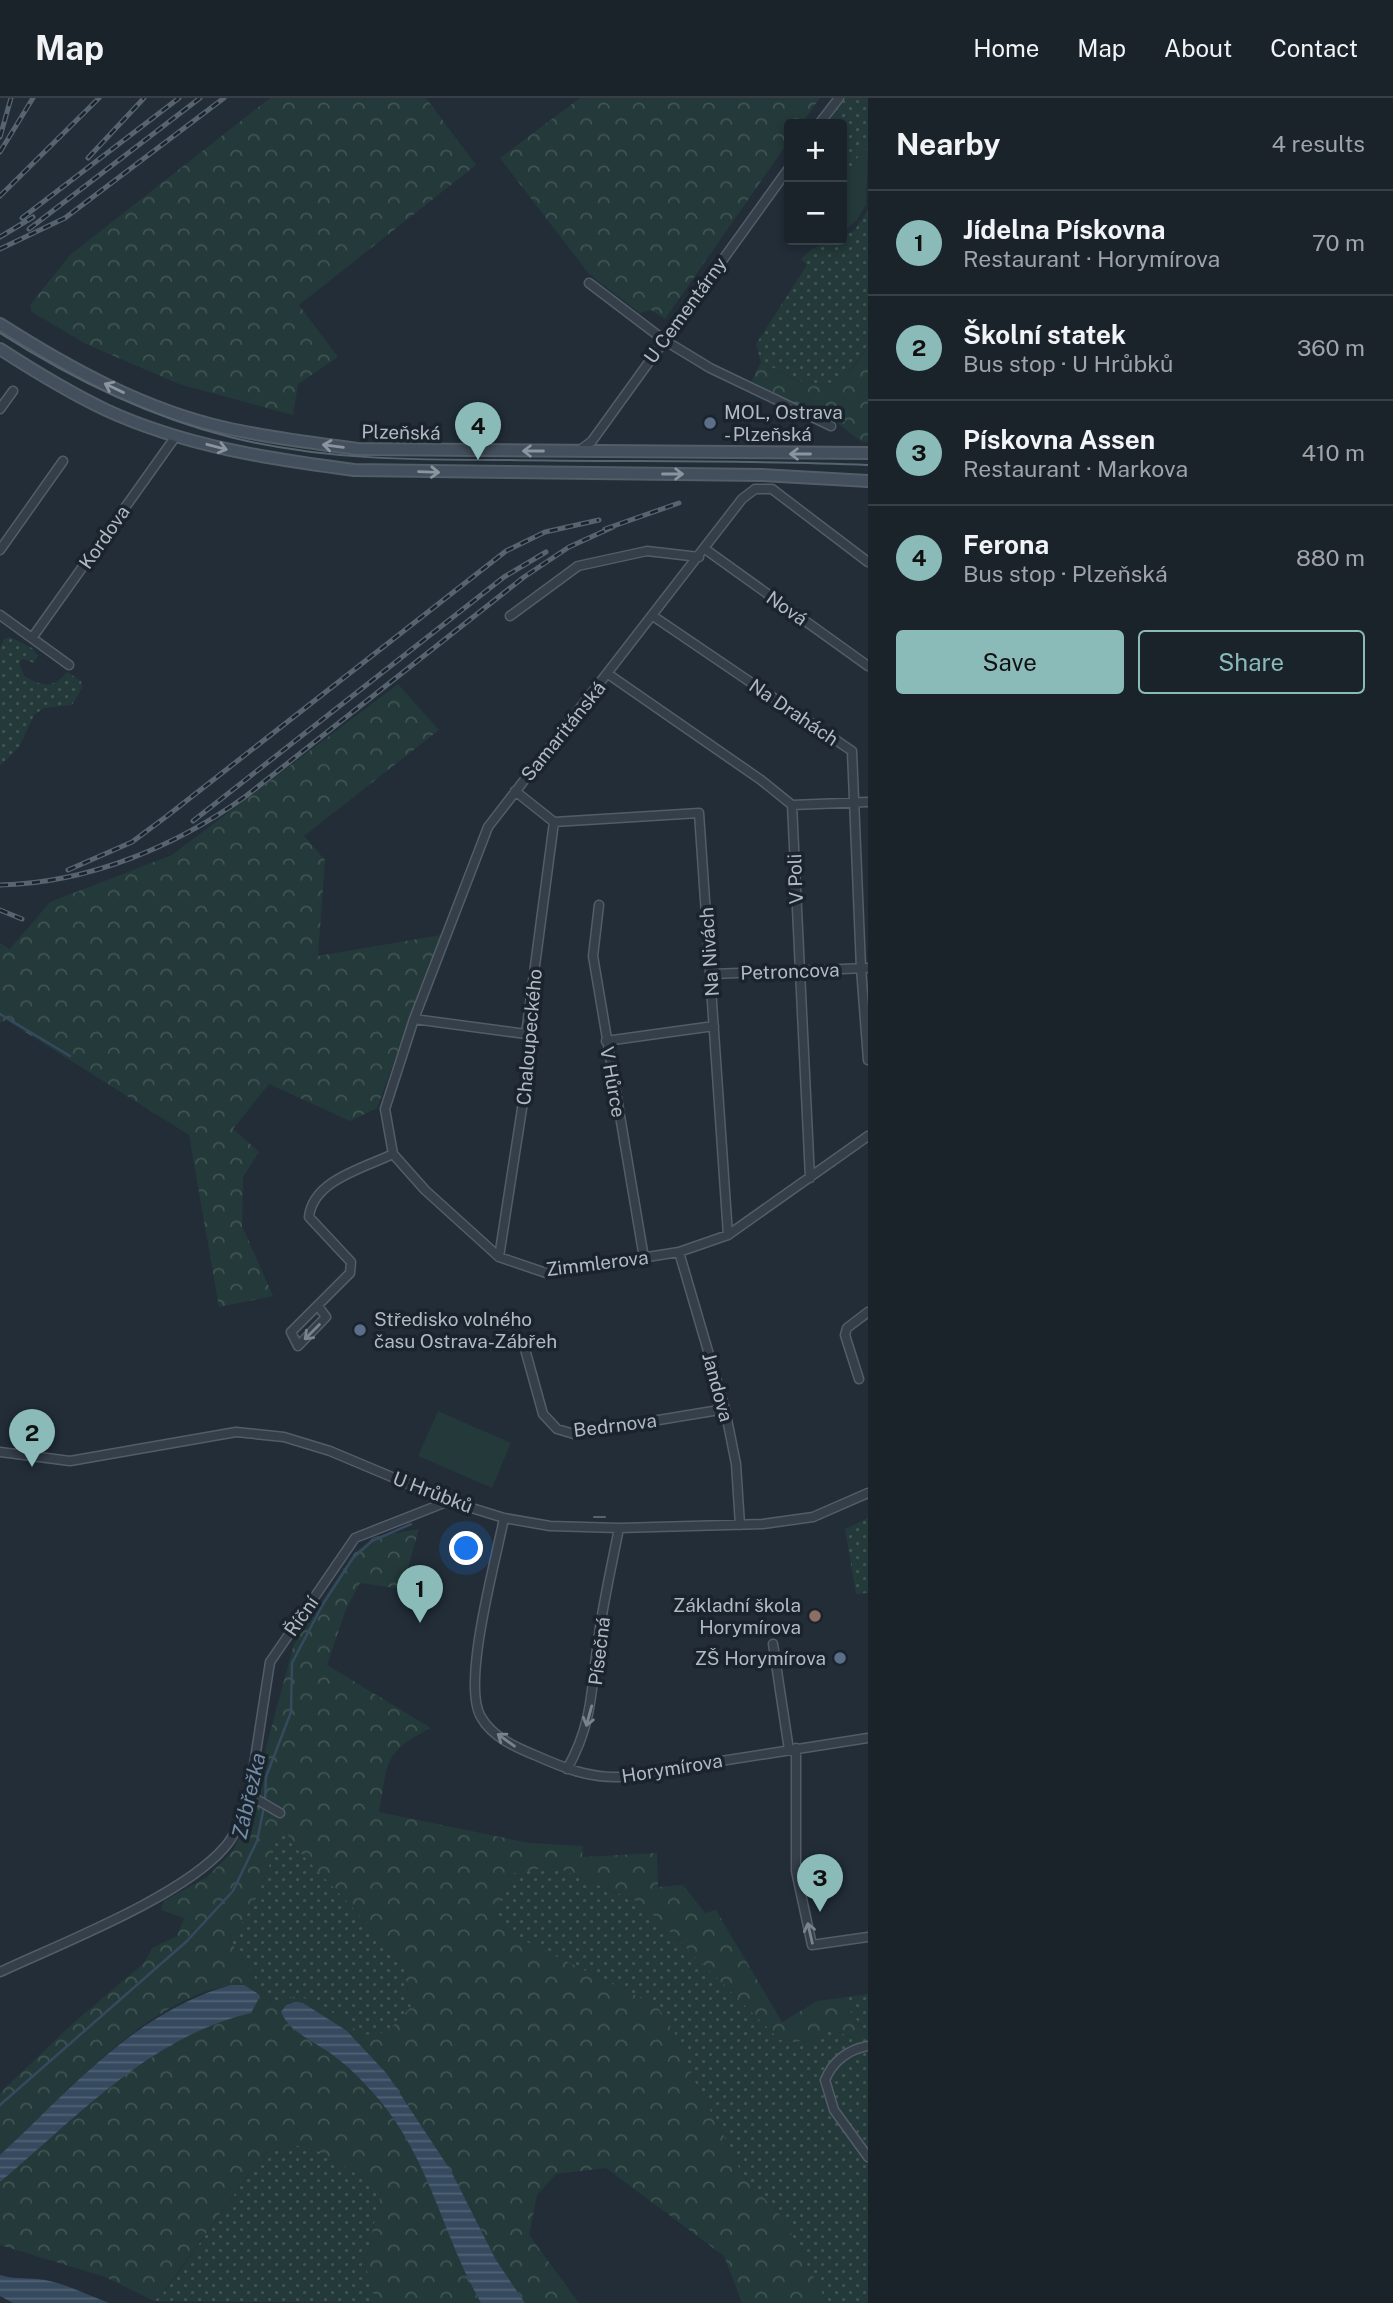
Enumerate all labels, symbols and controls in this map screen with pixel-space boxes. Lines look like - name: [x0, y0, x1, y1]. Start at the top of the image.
- text: Map: [35, 29, 104, 67]
- text: Home: [973, 34, 1039, 62]
- text: Map: [1077, 34, 1126, 62]
- text: About: [1164, 34, 1232, 62]
- text: Contact: [1270, 34, 1358, 62]
- map controls: [784, 119, 847, 245]
- button: +: [784, 119, 847, 182]
- text: Nearby: [896, 126, 1000, 162]
- text: 4 results: [1271, 130, 1365, 157]
- button: −: [784, 182, 847, 245]
- text: Jídelna Pískovna: [963, 214, 1166, 245]
- text: 1: [914, 229, 924, 256]
- text: 70 m: [1312, 229, 1365, 256]
- text: Restaurant · Horymírova: [963, 245, 1220, 272]
- street label: U Cementárny: [639, 253, 731, 367]
- text: Školní statek: [963, 319, 1126, 350]
- text: 2: [912, 334, 926, 361]
- text: 360 m: [1297, 334, 1365, 361]
- text: Bus stop · U Hrůbků: [963, 350, 1173, 377]
- one-way arrow: [104, 381, 125, 394]
- place label: MOL, Ostrava - Plzeňská: [724, 401, 843, 445]
- pin: 4: [455, 402, 501, 460]
- marker: MOL, Ostrava - Plzeňská: [702, 415, 718, 431]
- street label: Plzeňská: [361, 420, 441, 444]
- text: Pískovna Assen: [963, 424, 1155, 455]
- one-way arrow: [322, 439, 345, 452]
- text: 3: [911, 439, 927, 466]
- text: 410 m: [1302, 439, 1365, 466]
- one-way arrow: [206, 441, 228, 454]
- one-way arrow: [522, 444, 545, 458]
- one-way arrow: [789, 447, 812, 461]
- text: Restaurant · Markova: [963, 455, 1188, 482]
- one-way arrow: [417, 466, 440, 479]
- one-way arrow: [661, 467, 684, 481]
- street label: Kordova: [74, 501, 134, 573]
- text: Ferona: [963, 529, 1049, 560]
- text: 4: [911, 544, 927, 571]
- text: 880 m: [1296, 544, 1365, 571]
- text: Bus stop · Plzeňská: [963, 560, 1168, 587]
- street label: Nová: [762, 586, 812, 630]
- button: Save: [896, 630, 1124, 694]
- button: Share: [1138, 630, 1365, 694]
- street label: Na Drahách: [745, 674, 843, 750]
- street label: Samaritánská: [516, 677, 610, 785]
- street label: V Poli: [783, 853, 807, 905]
- street label: Na Nivách: [695, 907, 723, 997]
- street label: Petroncova: [740, 958, 840, 984]
- street label: Chaloupeckého: [512, 968, 546, 1106]
- street label: V Hůrce: [596, 1045, 630, 1119]
- street label: Zimmlerova: [544, 1246, 650, 1280]
- place label: Středisko volného času Ostrava-Zábřeh: [374, 1308, 557, 1352]
- marker: Středisko volného času Ostrava-Zábřeh: [352, 1322, 368, 1338]
- one-way arrow: [303, 1323, 320, 1340]
- street label: Jandova: [698, 1350, 738, 1424]
- pin: 2: [9, 1409, 55, 1467]
- street label: Bedrnova: [572, 1409, 658, 1441]
- street label: U Hrůbků: [390, 1467, 476, 1517]
- your location: [449, 1531, 483, 1565]
- pin: 1: [397, 1565, 443, 1623]
- street label: Říční: [280, 1592, 323, 1640]
- place label: Základní škola Horymírova: [673, 1594, 801, 1638]
- marker: Základní škola Horymírova: [807, 1608, 823, 1624]
- street label: Písečná: [584, 1615, 614, 1687]
- place label: ZŠ Horymírova: [695, 1647, 826, 1669]
- marker: ZŠ Horymírova: [832, 1650, 848, 1666]
- one-way arrow: [582, 1705, 595, 1727]
- one-way arrow: [497, 1733, 516, 1747]
- street label: Horymírova: [620, 1749, 724, 1787]
- water label: Zábřežka: [226, 1750, 271, 1841]
- pin: 3: [797, 1854, 843, 1912]
- one-way arrow: [802, 1922, 816, 1945]

